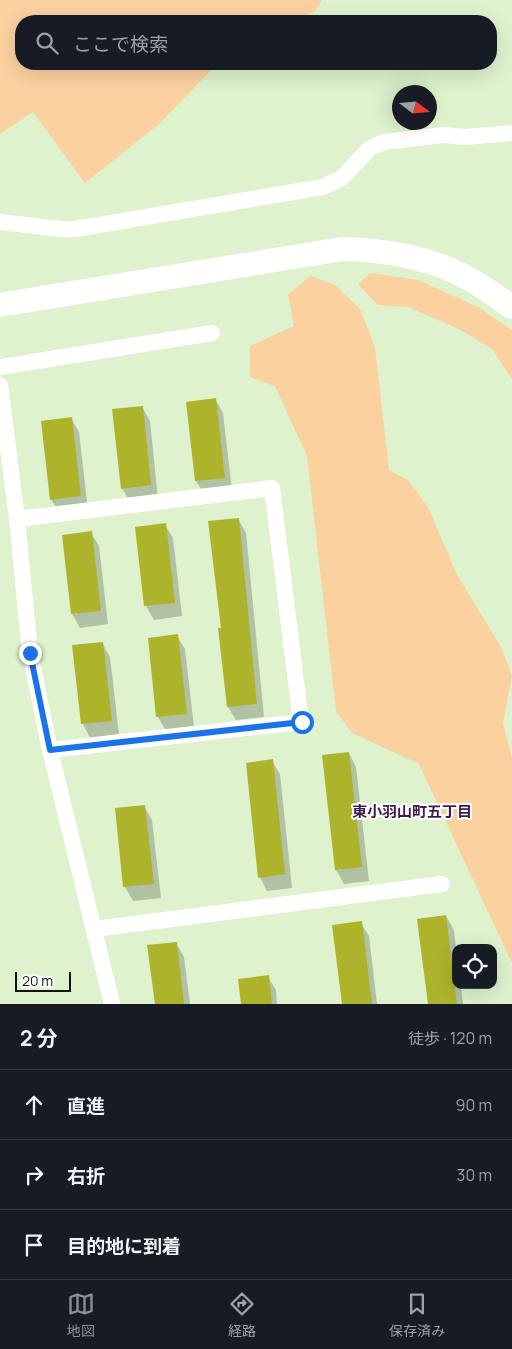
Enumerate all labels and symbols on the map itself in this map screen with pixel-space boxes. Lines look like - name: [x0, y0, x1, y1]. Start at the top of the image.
- north arrow: [392, 85, 437, 130]
- route end: [19, 642, 42, 665]
- route start: [291, 711, 314, 734]
- district label: 東小羽山町五丁目: [352, 801, 472, 822]
- scale bar: [15, 969, 71, 992]

